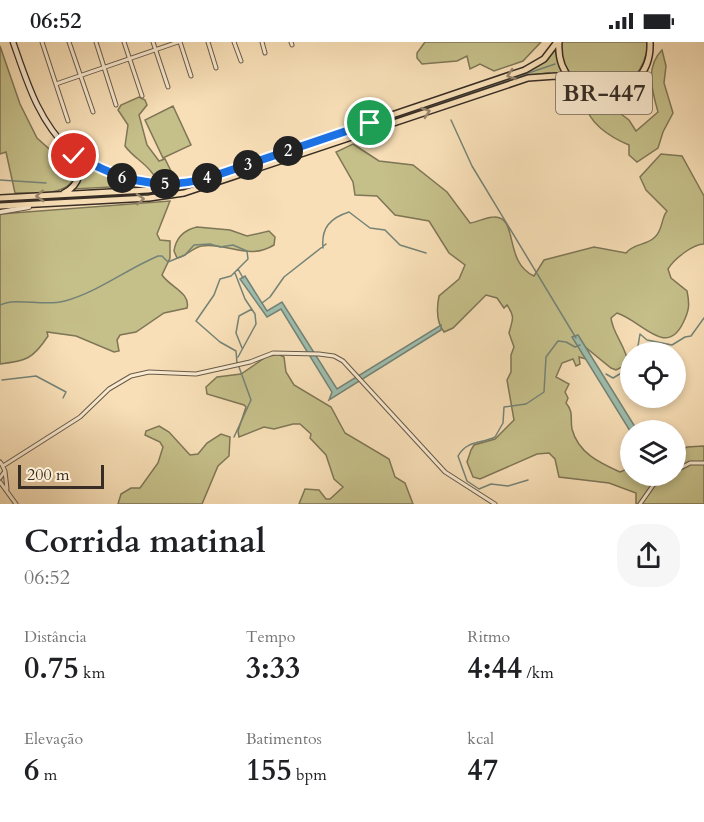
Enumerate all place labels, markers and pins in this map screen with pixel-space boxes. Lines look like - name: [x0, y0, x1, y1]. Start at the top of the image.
- pin: [344, 97, 395, 148]
- pin: [48, 130, 99, 181]
- pin: 2: [273, 136, 303, 166]
- pin: 3: [233, 150, 263, 180]
- pin: 6: [107, 163, 137, 193]
- pin: 4: [192, 163, 222, 193]
- pin: 5: [150, 169, 180, 199]

